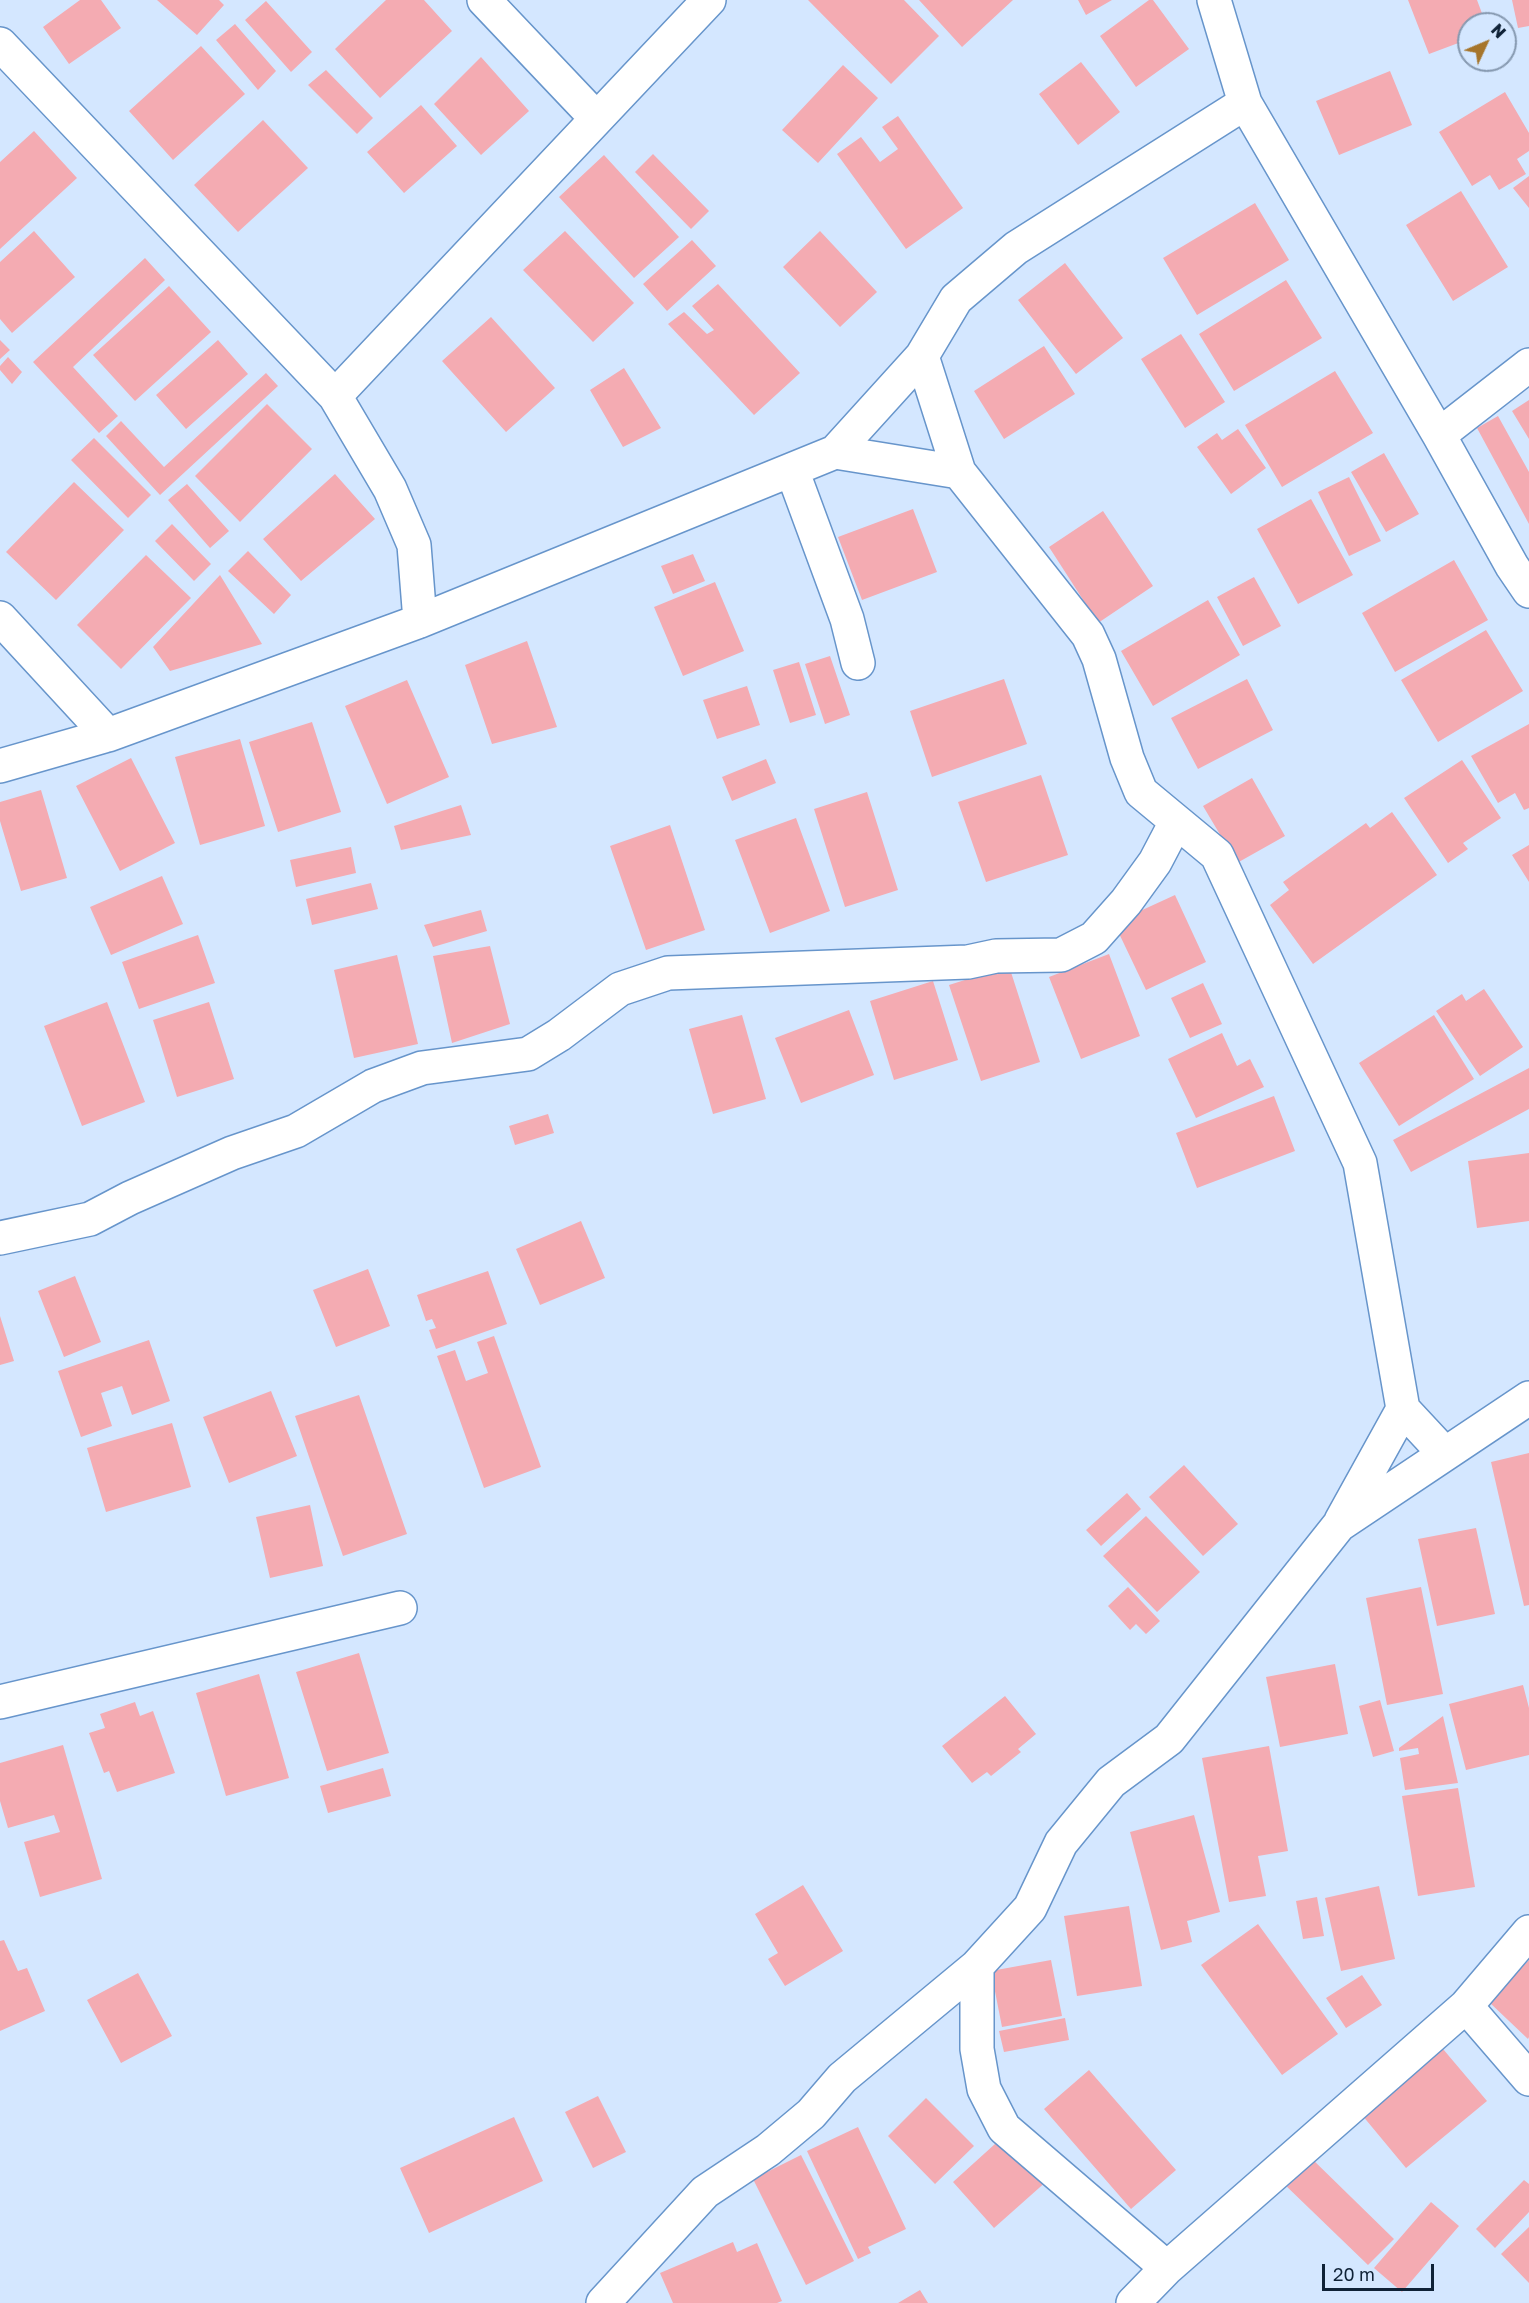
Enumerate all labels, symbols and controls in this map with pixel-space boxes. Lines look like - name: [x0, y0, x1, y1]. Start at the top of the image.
- north arrow: [1457, 12, 1517, 72]
- text: N: [1487, 20, 1510, 42]
- scale bar: [1325, 2252, 1438, 2290]
- text: 20 m: [1333, 2263, 1375, 2285]

